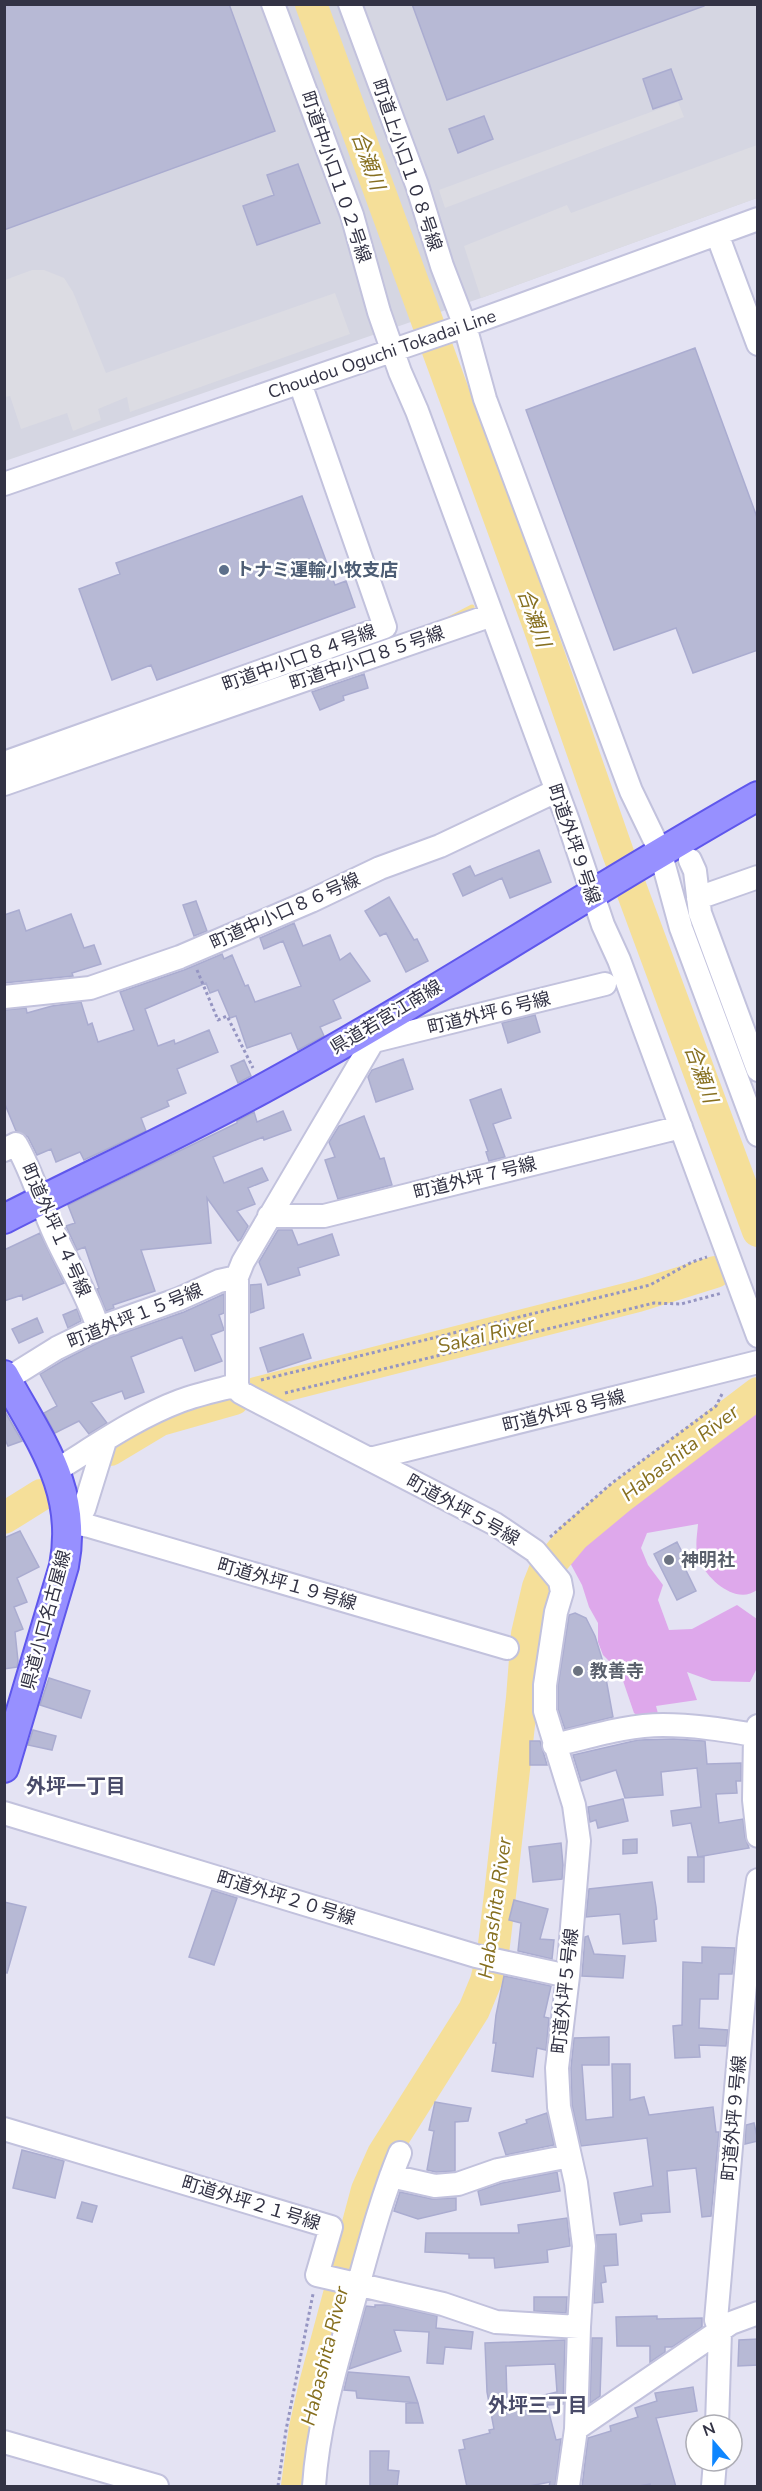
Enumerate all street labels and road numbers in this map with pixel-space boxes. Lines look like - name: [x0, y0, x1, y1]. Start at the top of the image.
- street label: 町道上小口１０８号線: [366, 76, 448, 254]
- street label: 町道中小口１０２号線: [295, 88, 377, 266]
- street label: Choudou Oguchi Tokadai Line: [265, 304, 499, 404]
- street label: 町道中小口８４号線: [219, 619, 379, 697]
- street label: 町道中小口８５号線: [287, 620, 447, 696]
- street label: 町道外坪９号線: [542, 781, 606, 907]
- street label: 町道中小口８６号線: [206, 867, 364, 955]
- street label: 県道若宮江南線: [326, 974, 446, 1060]
- street label: 町道外坪６号線: [425, 986, 553, 1040]
- street label: 町道外坪７号線: [411, 1151, 539, 1205]
- street label: 町道外坪１４号線: [16, 1159, 96, 1301]
- street label: 町道外坪１５号線: [64, 1278, 206, 1354]
- street label: 町道外坪８号線: [500, 1384, 628, 1438]
- street label: 町道外坪５号線: [402, 1469, 524, 1551]
- street label: 県道小口名古屋線: [16, 1547, 76, 1693]
- street label: 町道外坪１９号線: [214, 1553, 360, 1615]
- street label: 町道外坪２０号線: [214, 1865, 358, 1931]
- street label: 町道外坪５号線: [546, 1927, 584, 2055]
- street label: 町道外坪９号線: [717, 2054, 751, 2182]
- street label: 町道外坪２１号線: [179, 2170, 323, 2236]

